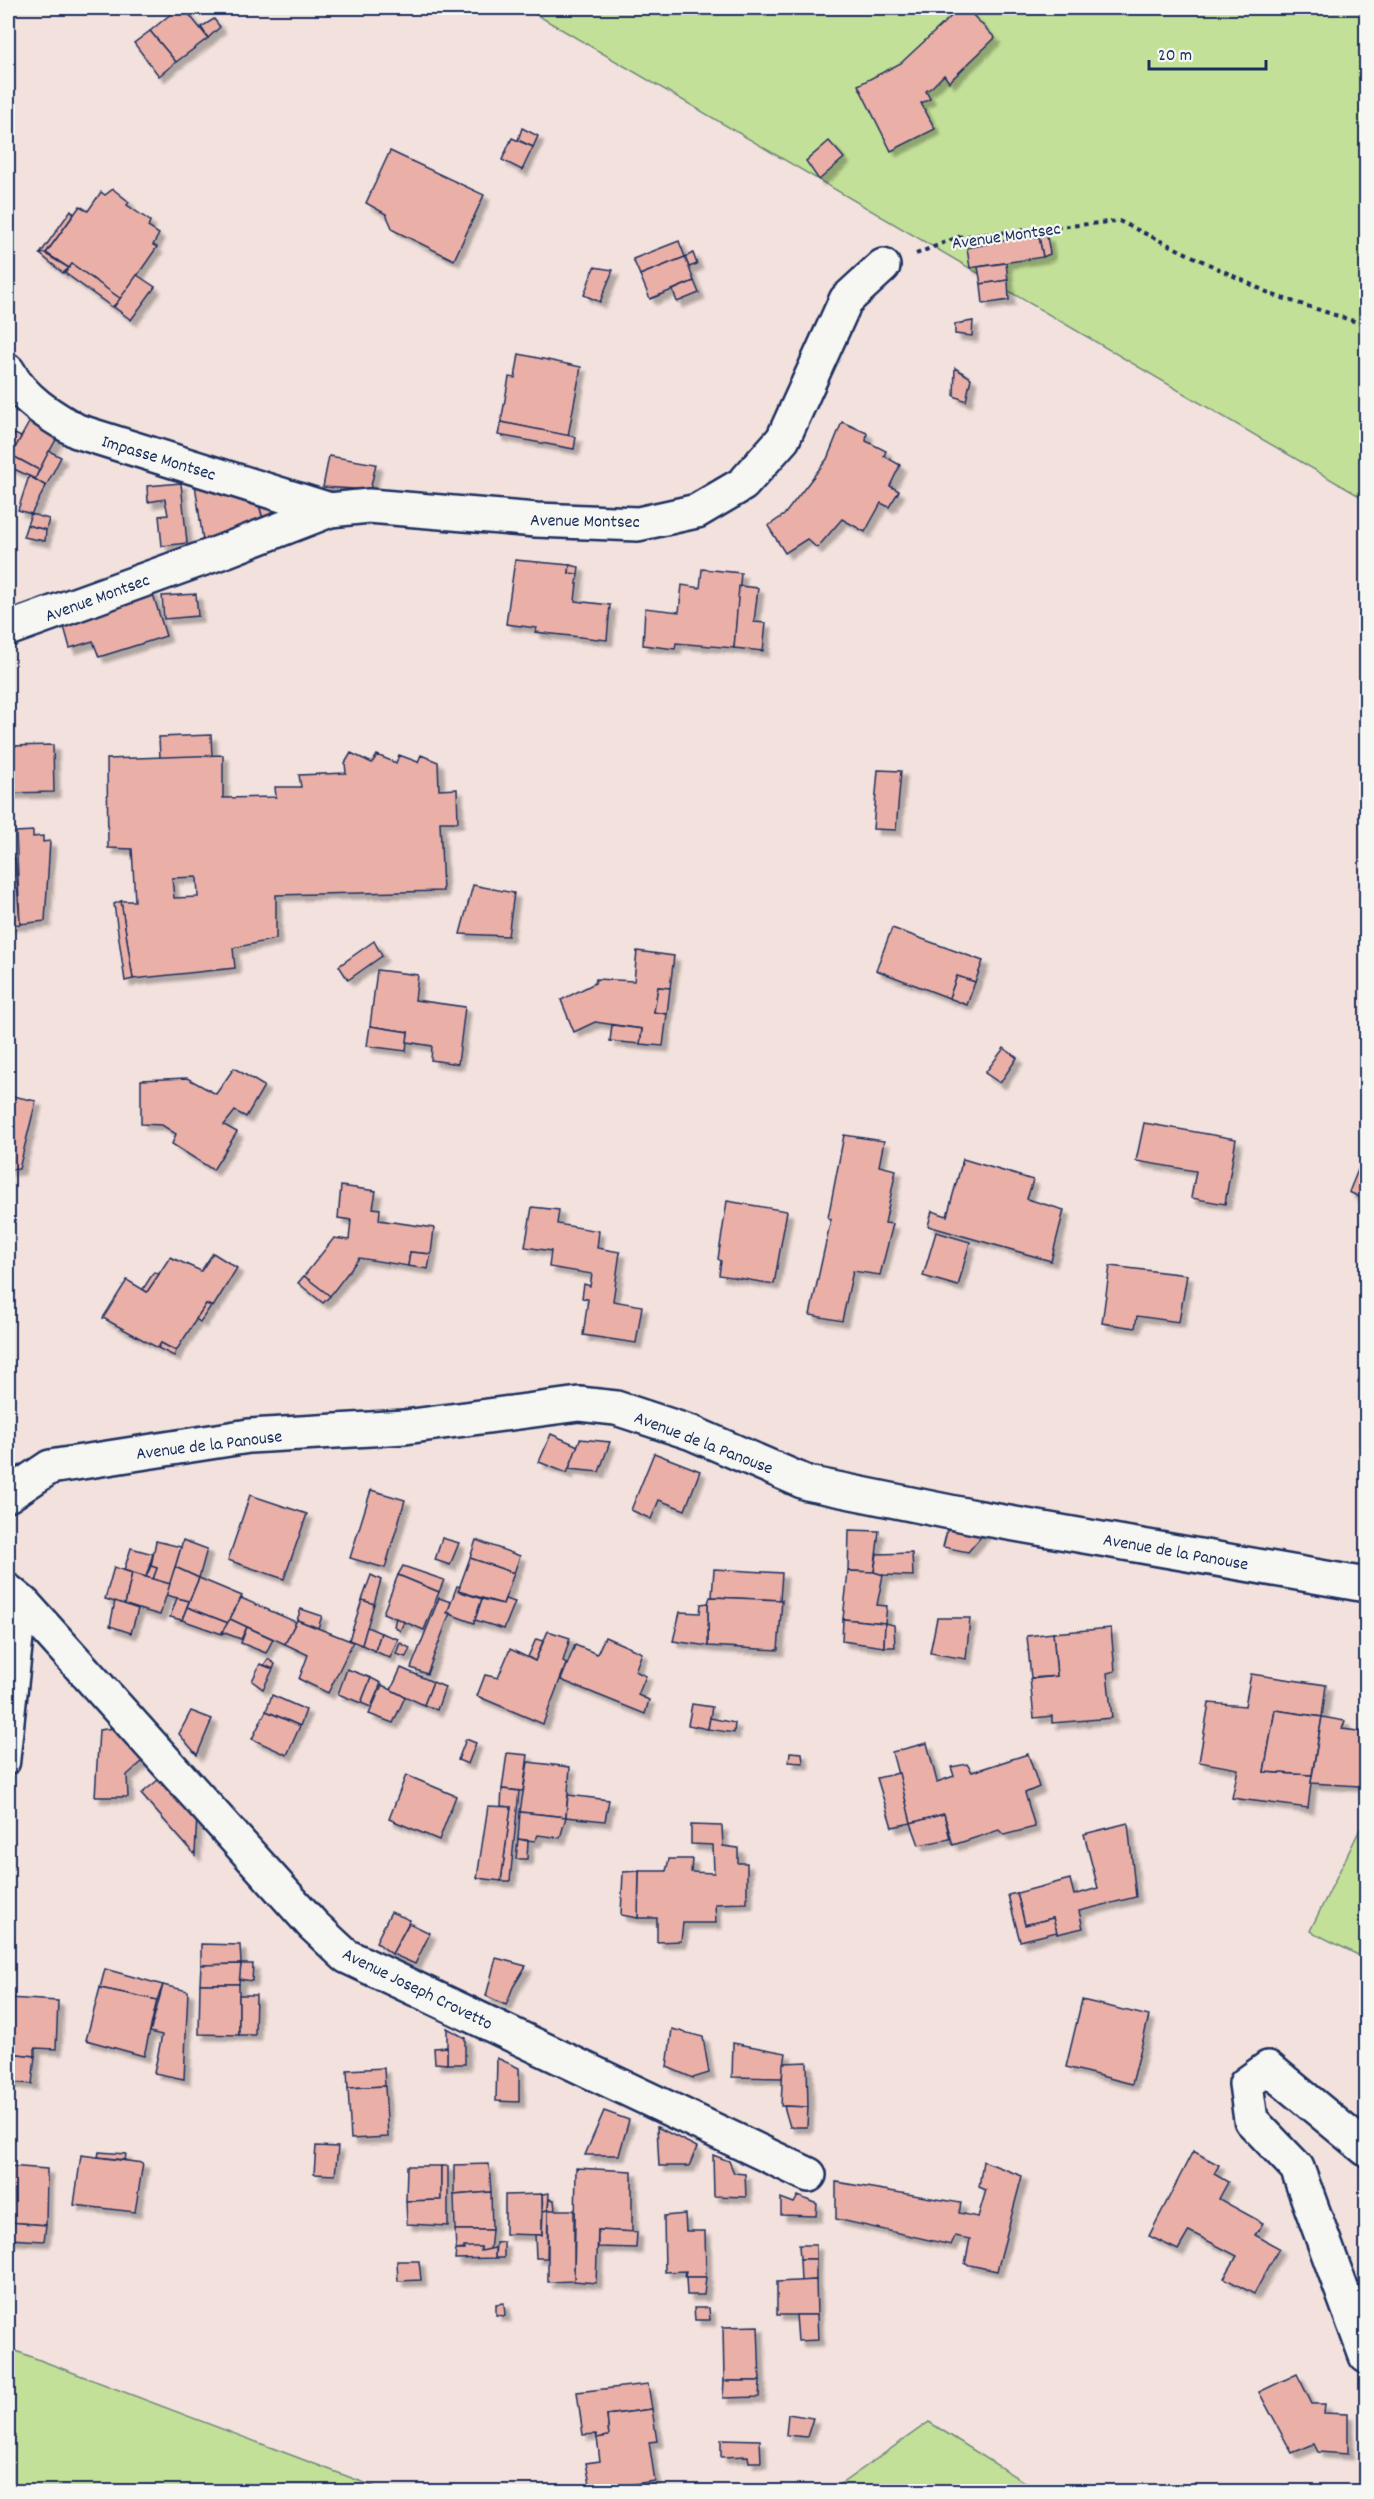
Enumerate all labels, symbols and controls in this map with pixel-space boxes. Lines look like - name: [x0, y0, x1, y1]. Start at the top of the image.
- scale bar: [1149, 33, 1266, 71]
- text: 20 m: [1158, 44, 1192, 69]
- street label: Avenue Montsec: [950, 217, 1062, 257]
- street label: Impasse Montsec: [98, 430, 218, 489]
- street label: Avenue Montsec: [530, 509, 640, 536]
- street label: Avenue Montsec: [42, 569, 154, 630]
- street label: Avenue de la Panouse: [630, 1406, 776, 1482]
- street label: Avenue de la Panouse: [135, 1425, 284, 1468]
- street label: Avenue de la Panouse: [1101, 1528, 1250, 1579]
- street label: Avenue Joseph Crovetto: [338, 1943, 496, 2038]

